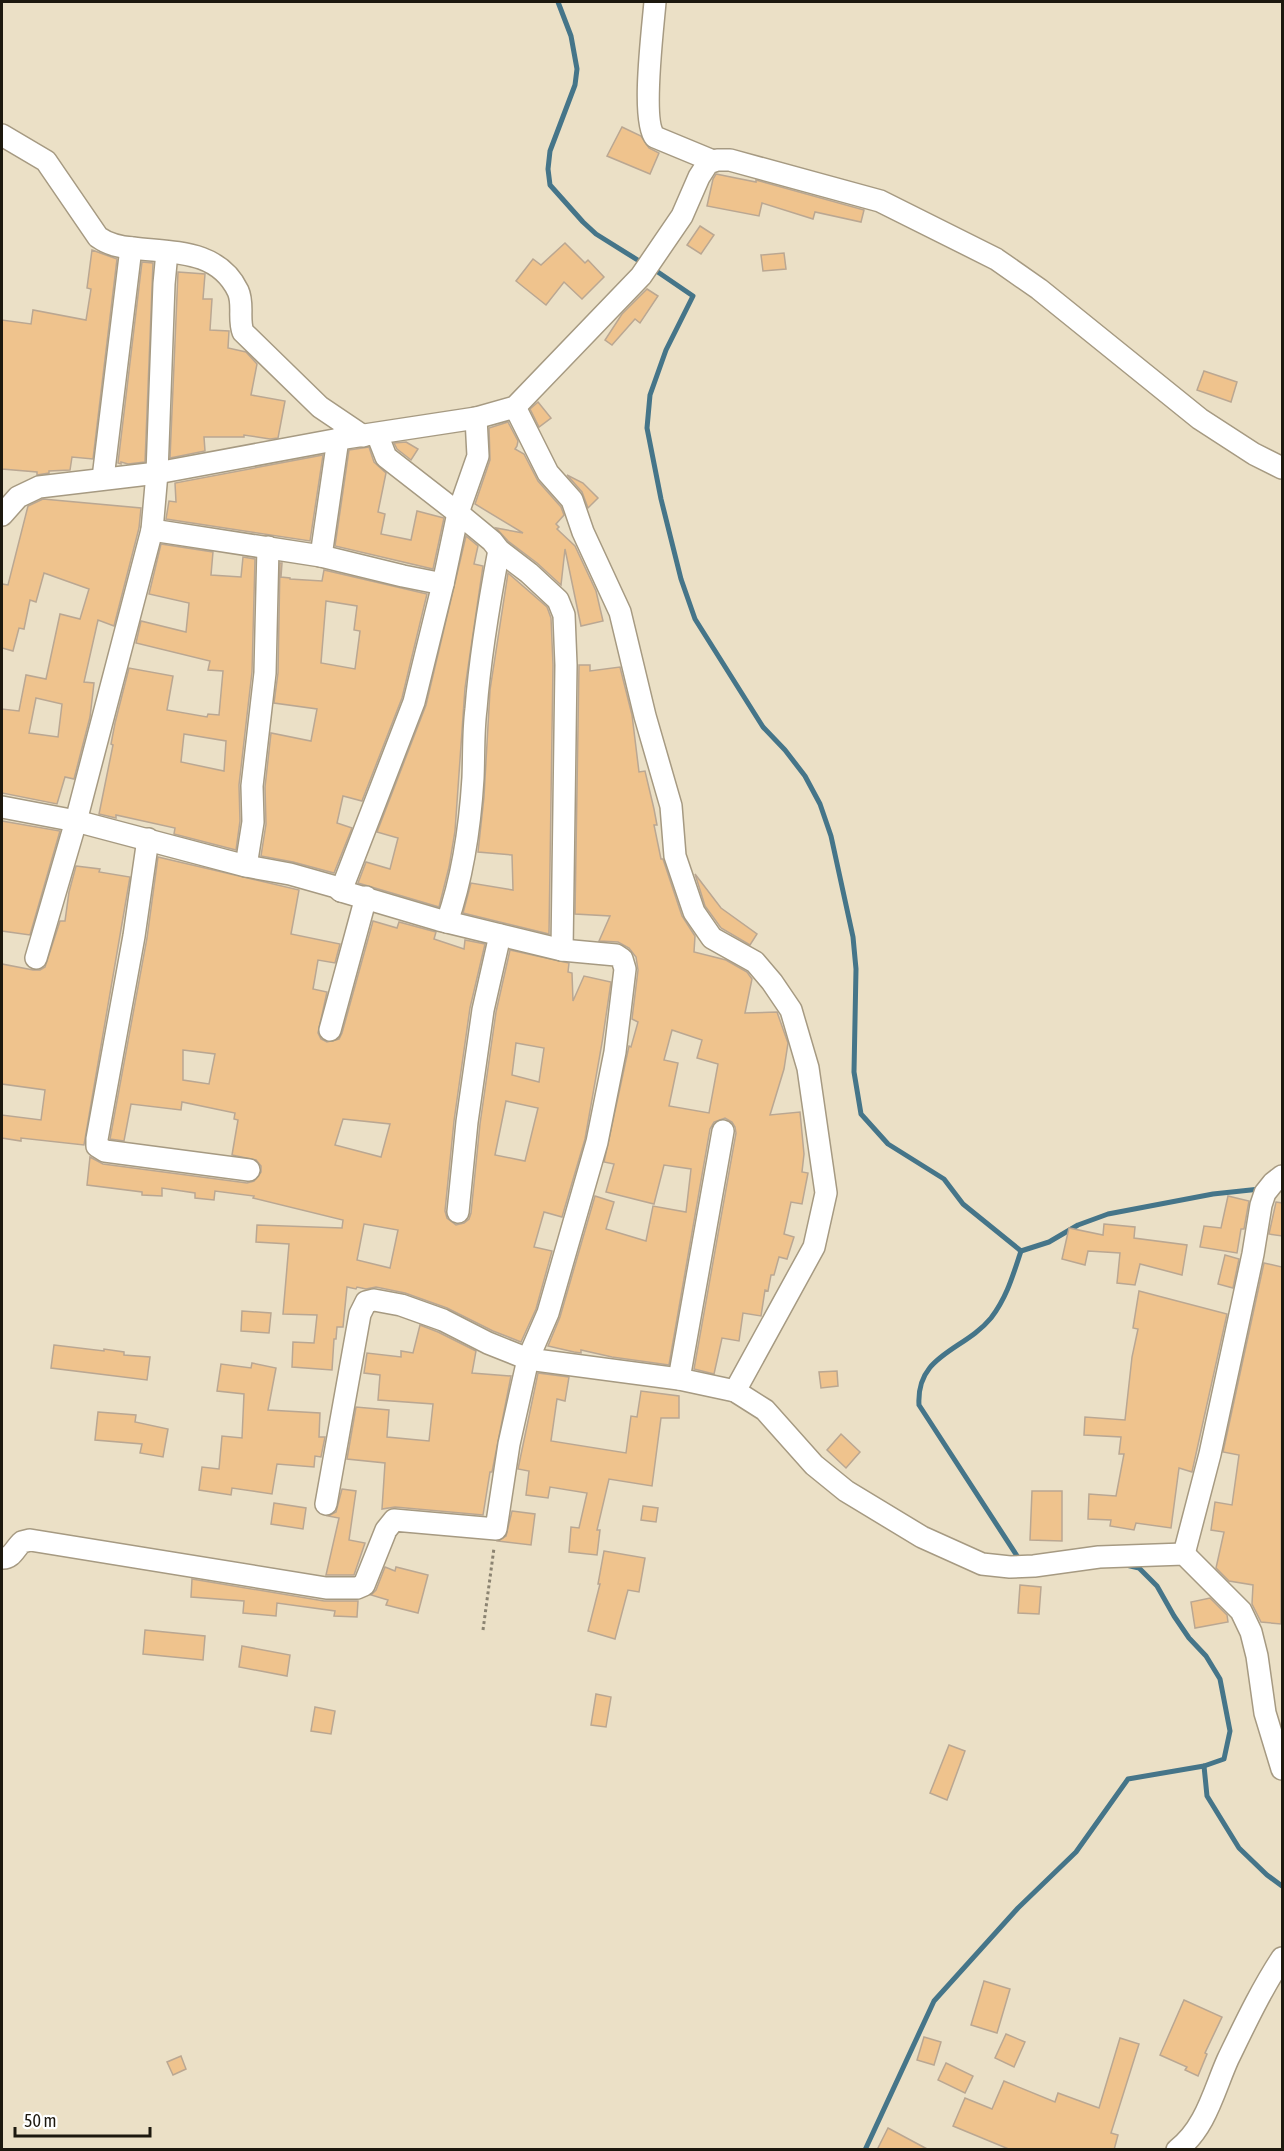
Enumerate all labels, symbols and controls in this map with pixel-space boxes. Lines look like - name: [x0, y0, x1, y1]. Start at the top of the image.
- scale bar: [15, 2100, 150, 2138]
- text: 50 m: [24, 2110, 56, 2131]

